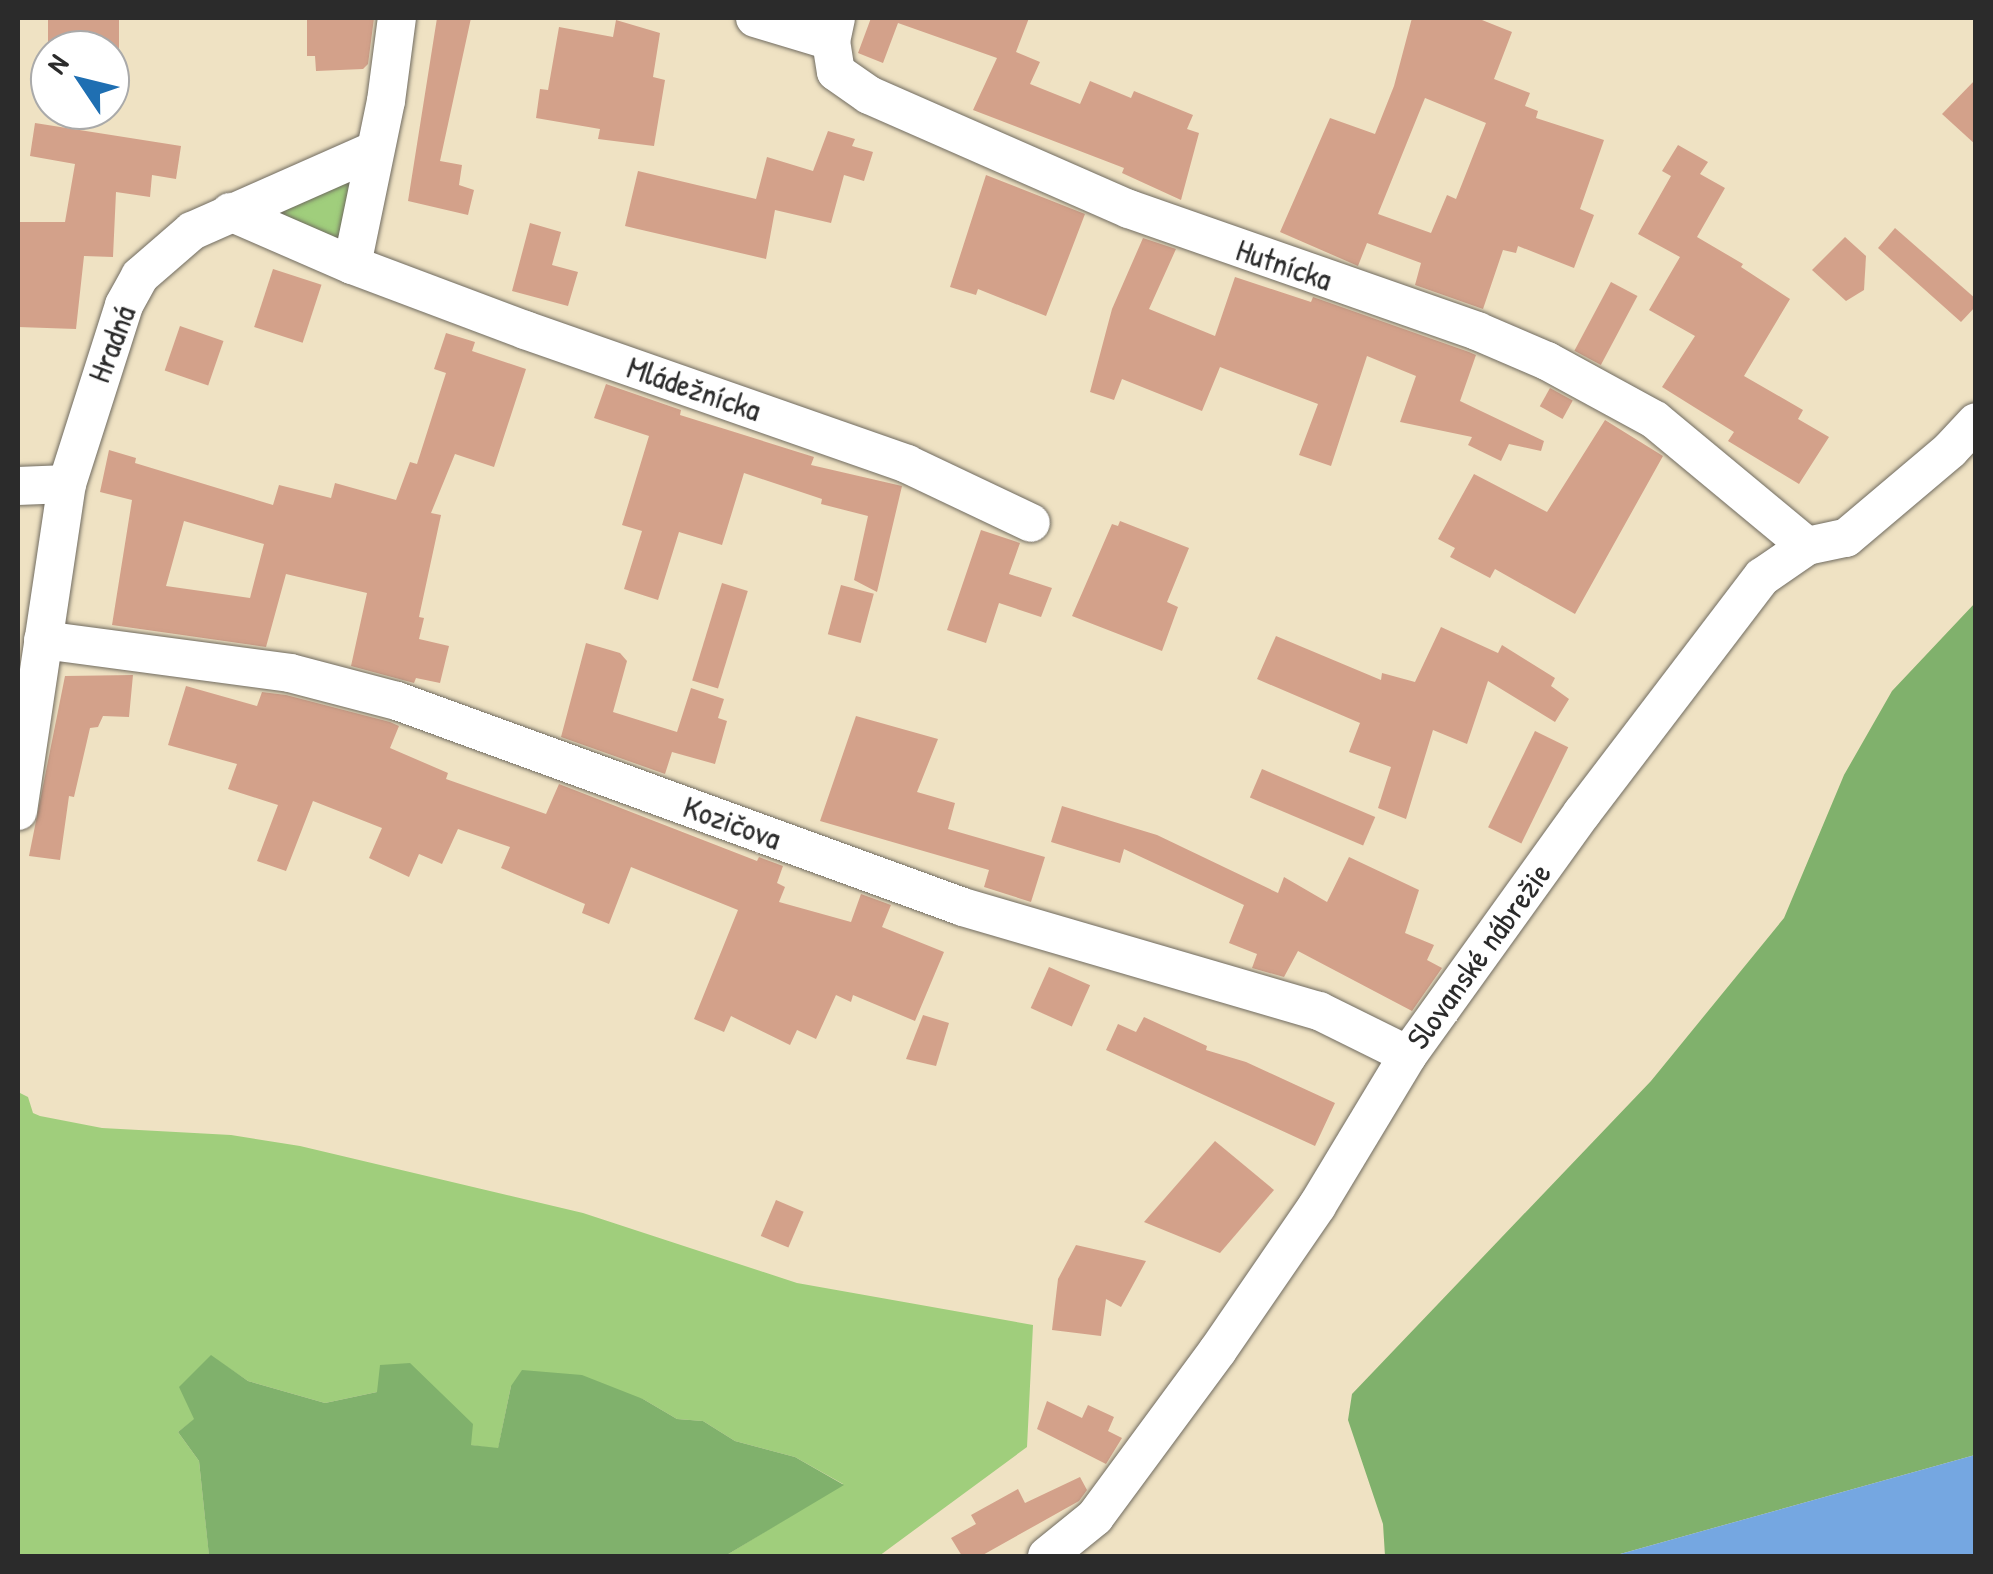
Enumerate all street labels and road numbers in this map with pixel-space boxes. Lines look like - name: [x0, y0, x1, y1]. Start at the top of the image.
- street label: Hutnícka: [1231, 231, 1337, 299]
- street label: Hradná: [80, 300, 144, 388]
- street label: Mládežnícka: [622, 348, 766, 430]
- street label: Kozičova: [678, 788, 786, 858]
- street label: Slovanské nábrežie: [1399, 856, 1559, 1056]

